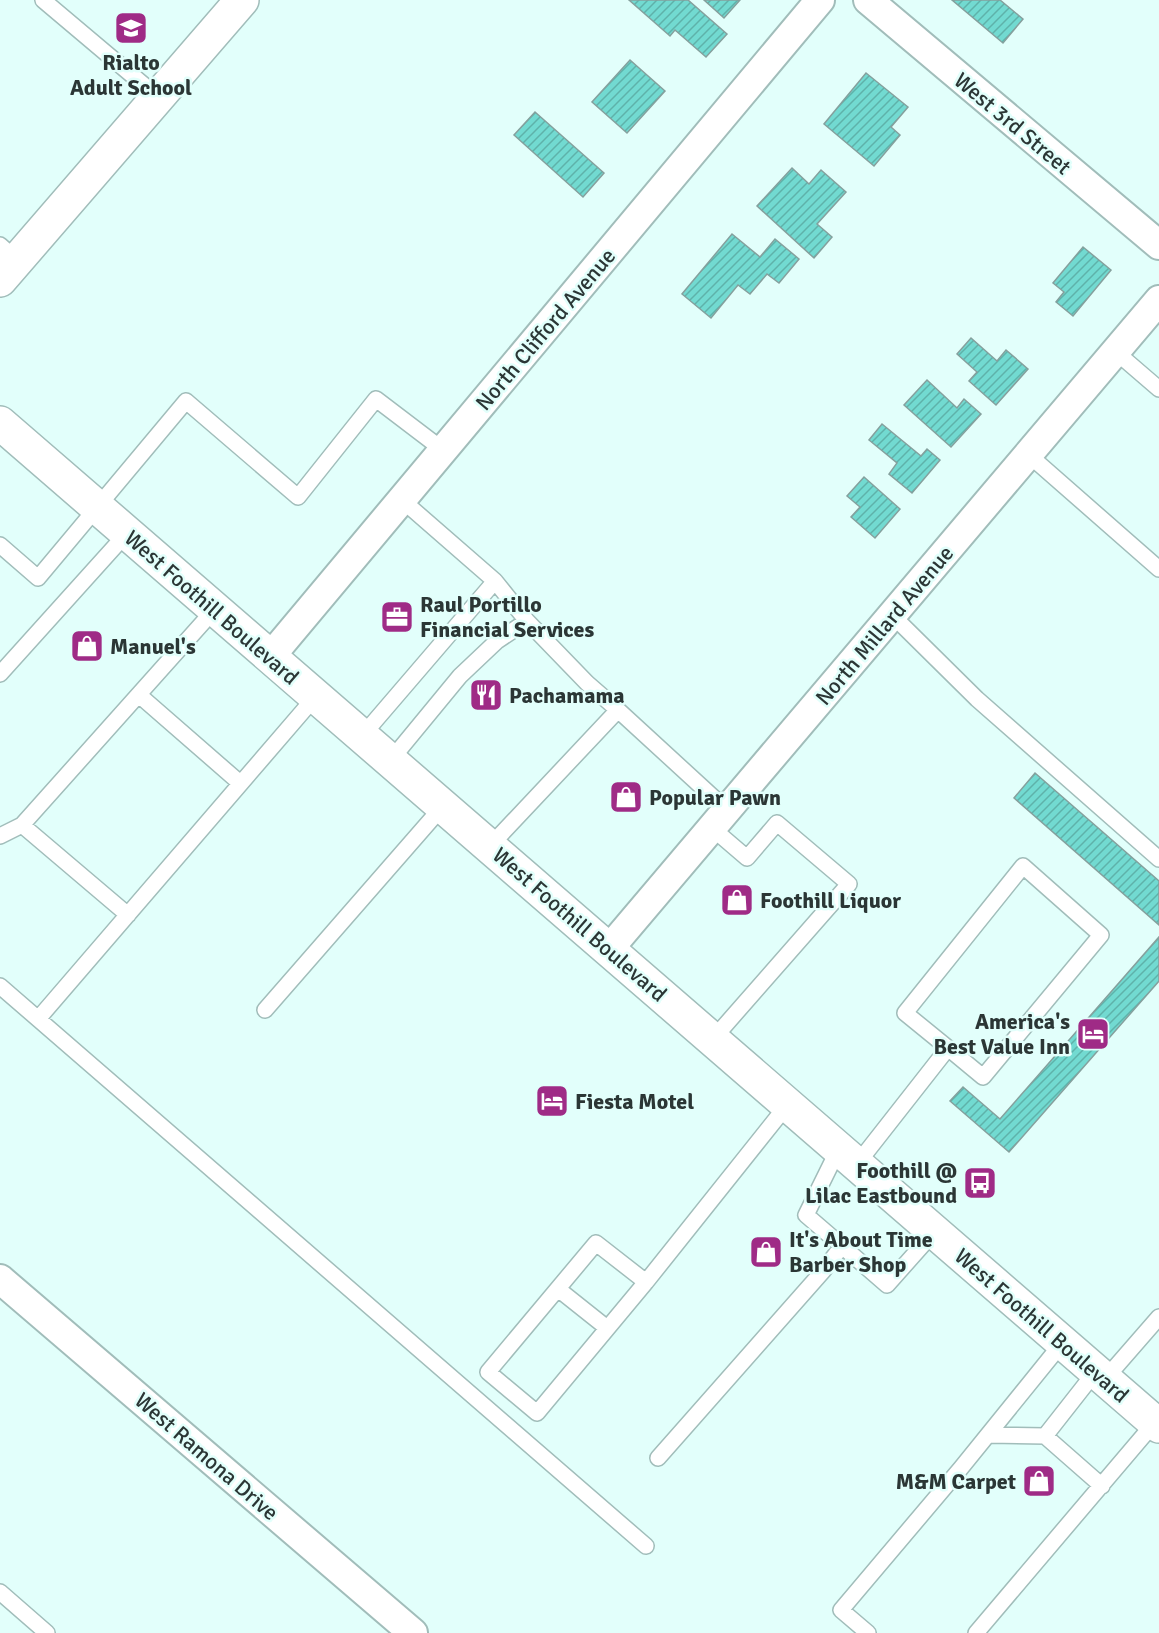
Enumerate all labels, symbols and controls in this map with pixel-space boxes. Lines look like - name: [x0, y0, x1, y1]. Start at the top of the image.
- school or university icon: Rialto Adult School: [113, 10, 149, 46]
- place label: Rialto Adult School: [70, 49, 192, 101]
- street label: West 3rd Street: [949, 67, 1077, 180]
- street label: North Clifford Avenue: [470, 243, 621, 416]
- street label: West Foothill Boulevard: [119, 524, 304, 690]
- street label: North Millard Avenue: [810, 540, 959, 711]
- place label: Raul Portillo Financial Services: [420, 591, 594, 643]
- office icon: Raul Portillo Financial Services: [379, 599, 415, 635]
- shop icon: Manuel's: [69, 628, 105, 664]
- place label: Manuel's: [110, 633, 196, 660]
- restaurant icon: Pachamama: [468, 677, 504, 713]
- place label: Pachamama: [509, 682, 625, 709]
- shop icon: Popular Pawn: [608, 779, 644, 815]
- place label: Popular Pawn: [649, 784, 781, 811]
- street label: West Foothill Boulevard: [487, 841, 672, 1007]
- shop icon: Foothill Liquor: [719, 882, 755, 918]
- place label: Foothill Liquor: [760, 887, 901, 914]
- place label: America's Best Value Inn: [934, 1008, 1070, 1060]
- hotel icon: America's Best Value Inn: [1075, 1016, 1111, 1052]
- hotel icon: Fiesta Motel: [534, 1083, 570, 1119]
- place label: Fiesta Motel: [575, 1088, 694, 1115]
- place label: Foothill @ Lilac Eastbound: [805, 1157, 957, 1209]
- bus stop icon: Foothill @ Lilac Eastbound: [962, 1165, 998, 1201]
- place label: It's About Time Barber Shop: [789, 1226, 933, 1278]
- shop icon: It's About Time Barber Shop: [748, 1234, 784, 1270]
- street label: West Foothill Boulevard: [949, 1242, 1134, 1408]
- street label: West Ramona Drive: [129, 1387, 284, 1526]
- shop icon: M&M Carpet: [1021, 1463, 1057, 1499]
- place label: M&M Carpet: [896, 1468, 1016, 1495]

